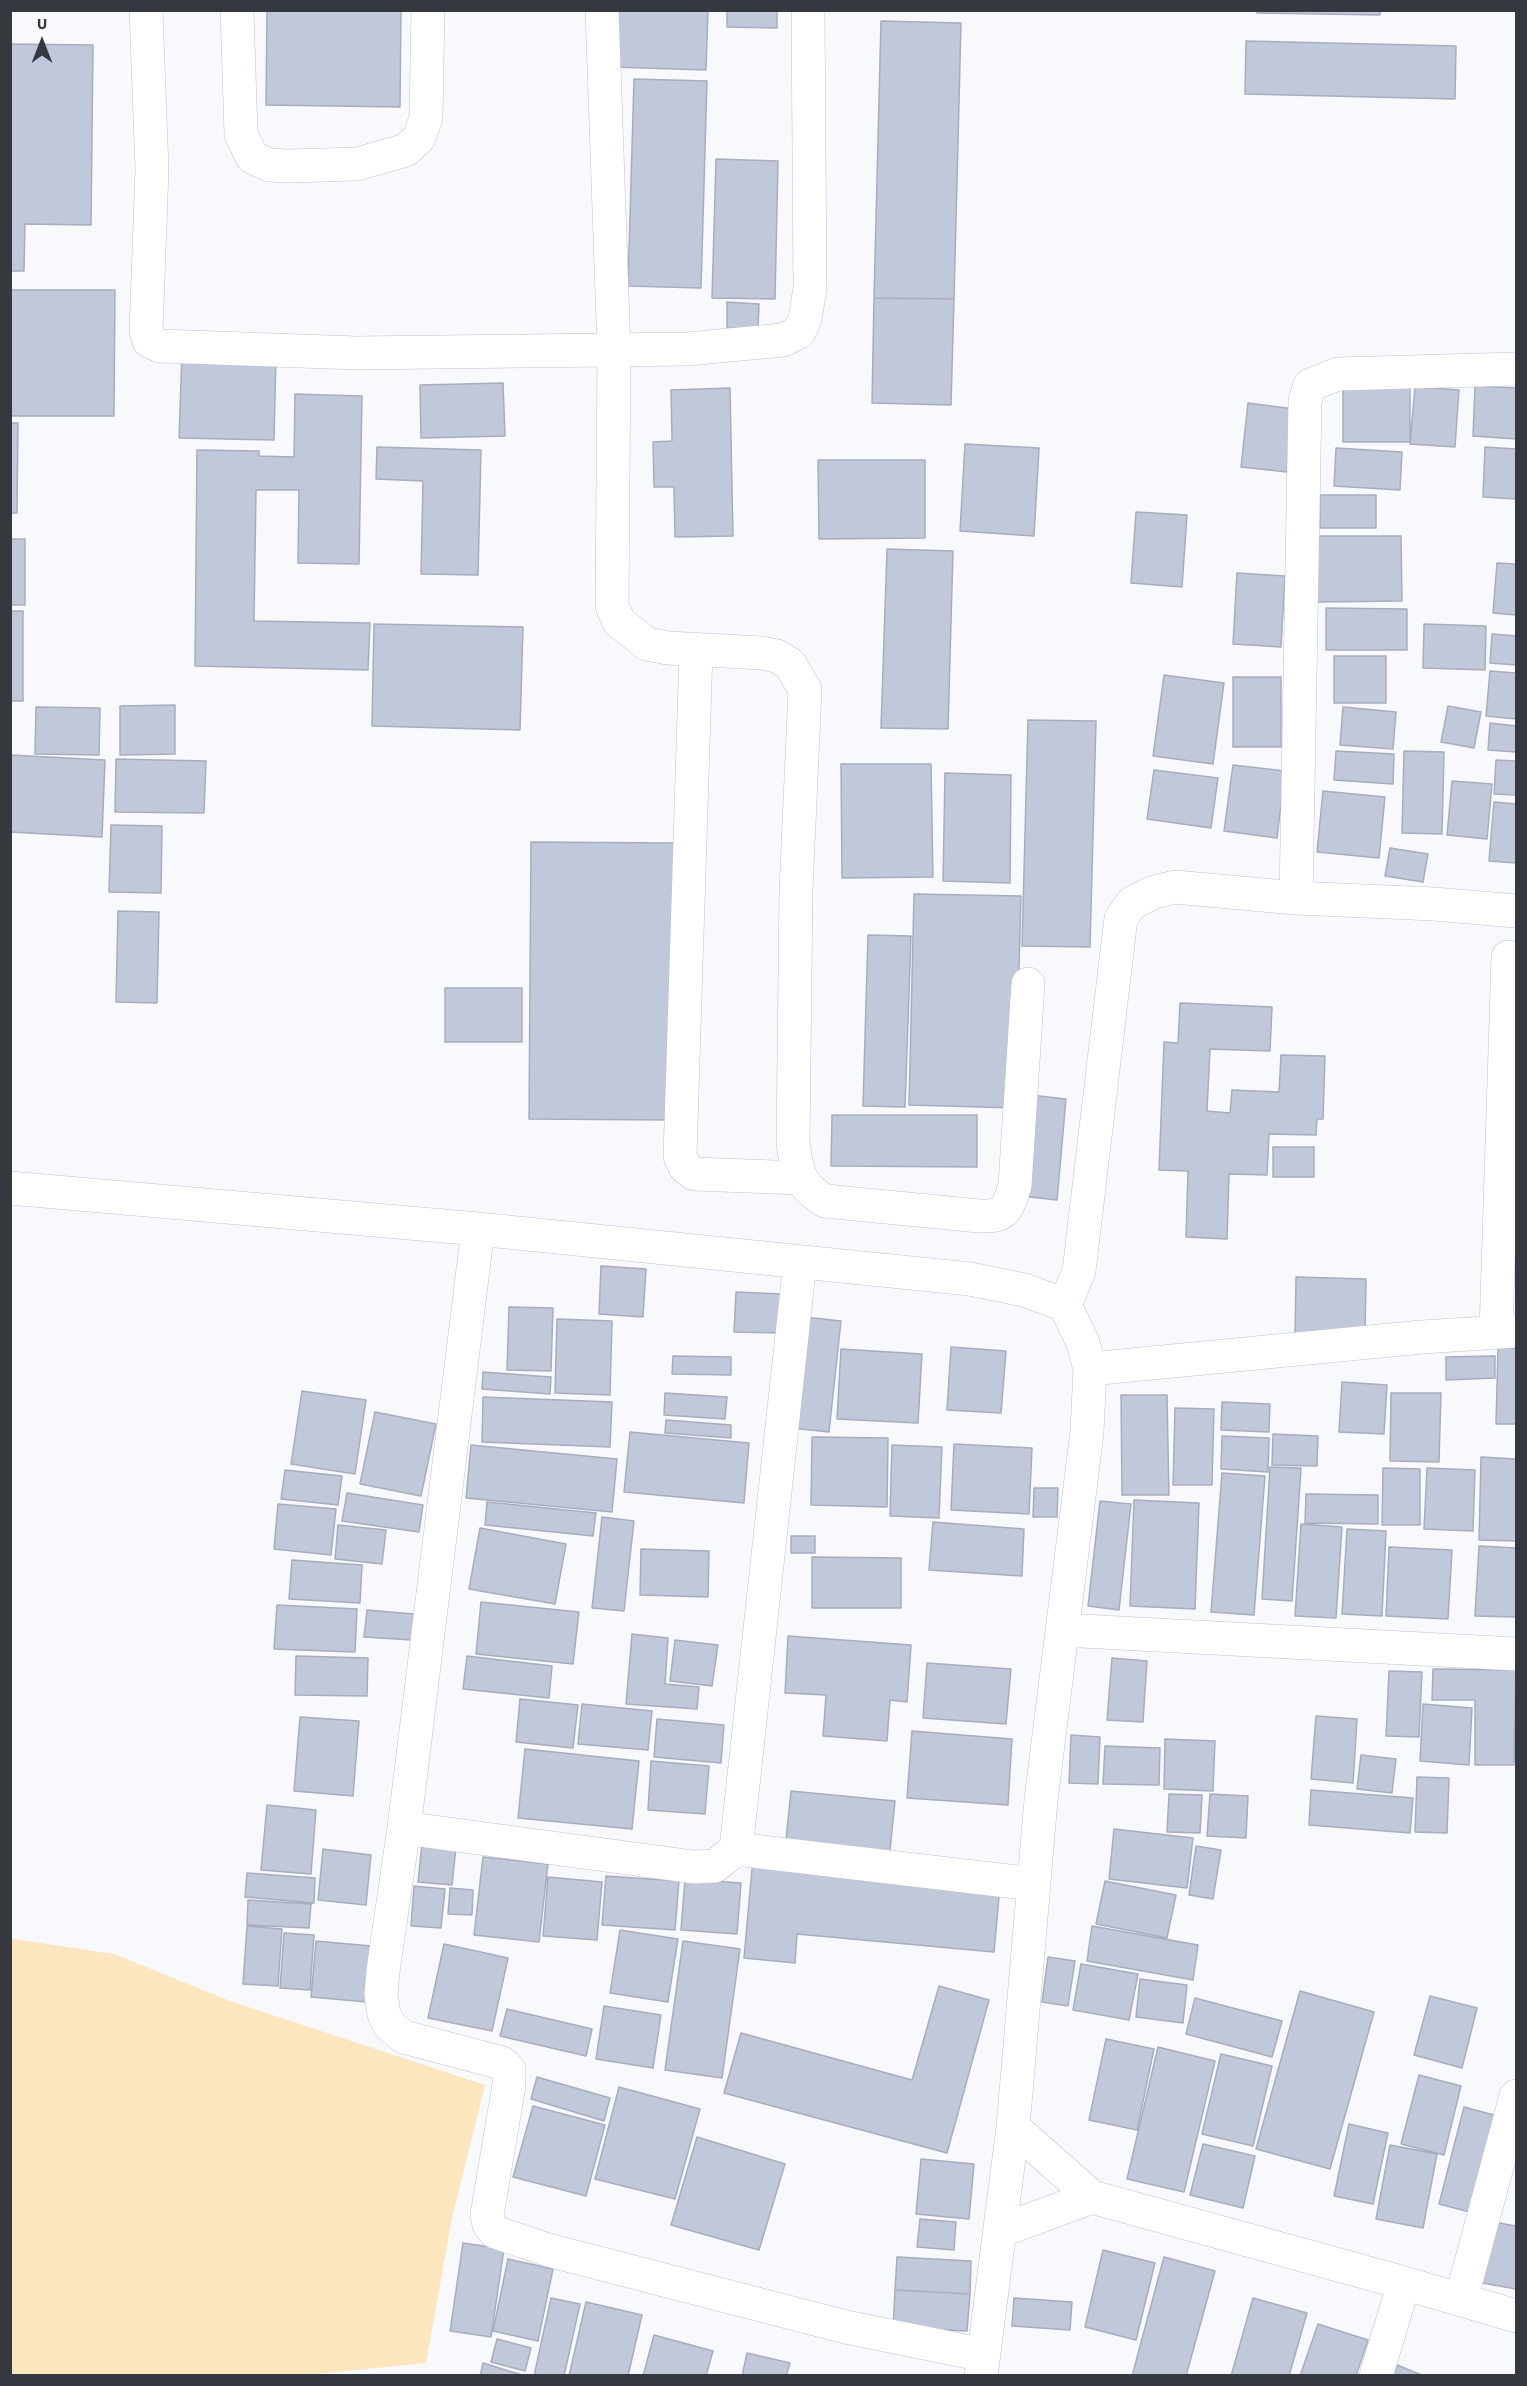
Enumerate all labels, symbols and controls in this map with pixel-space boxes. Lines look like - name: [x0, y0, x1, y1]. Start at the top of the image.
- north arrow: [12, 12, 72, 72]
- text: U: [37, 13, 47, 35]

